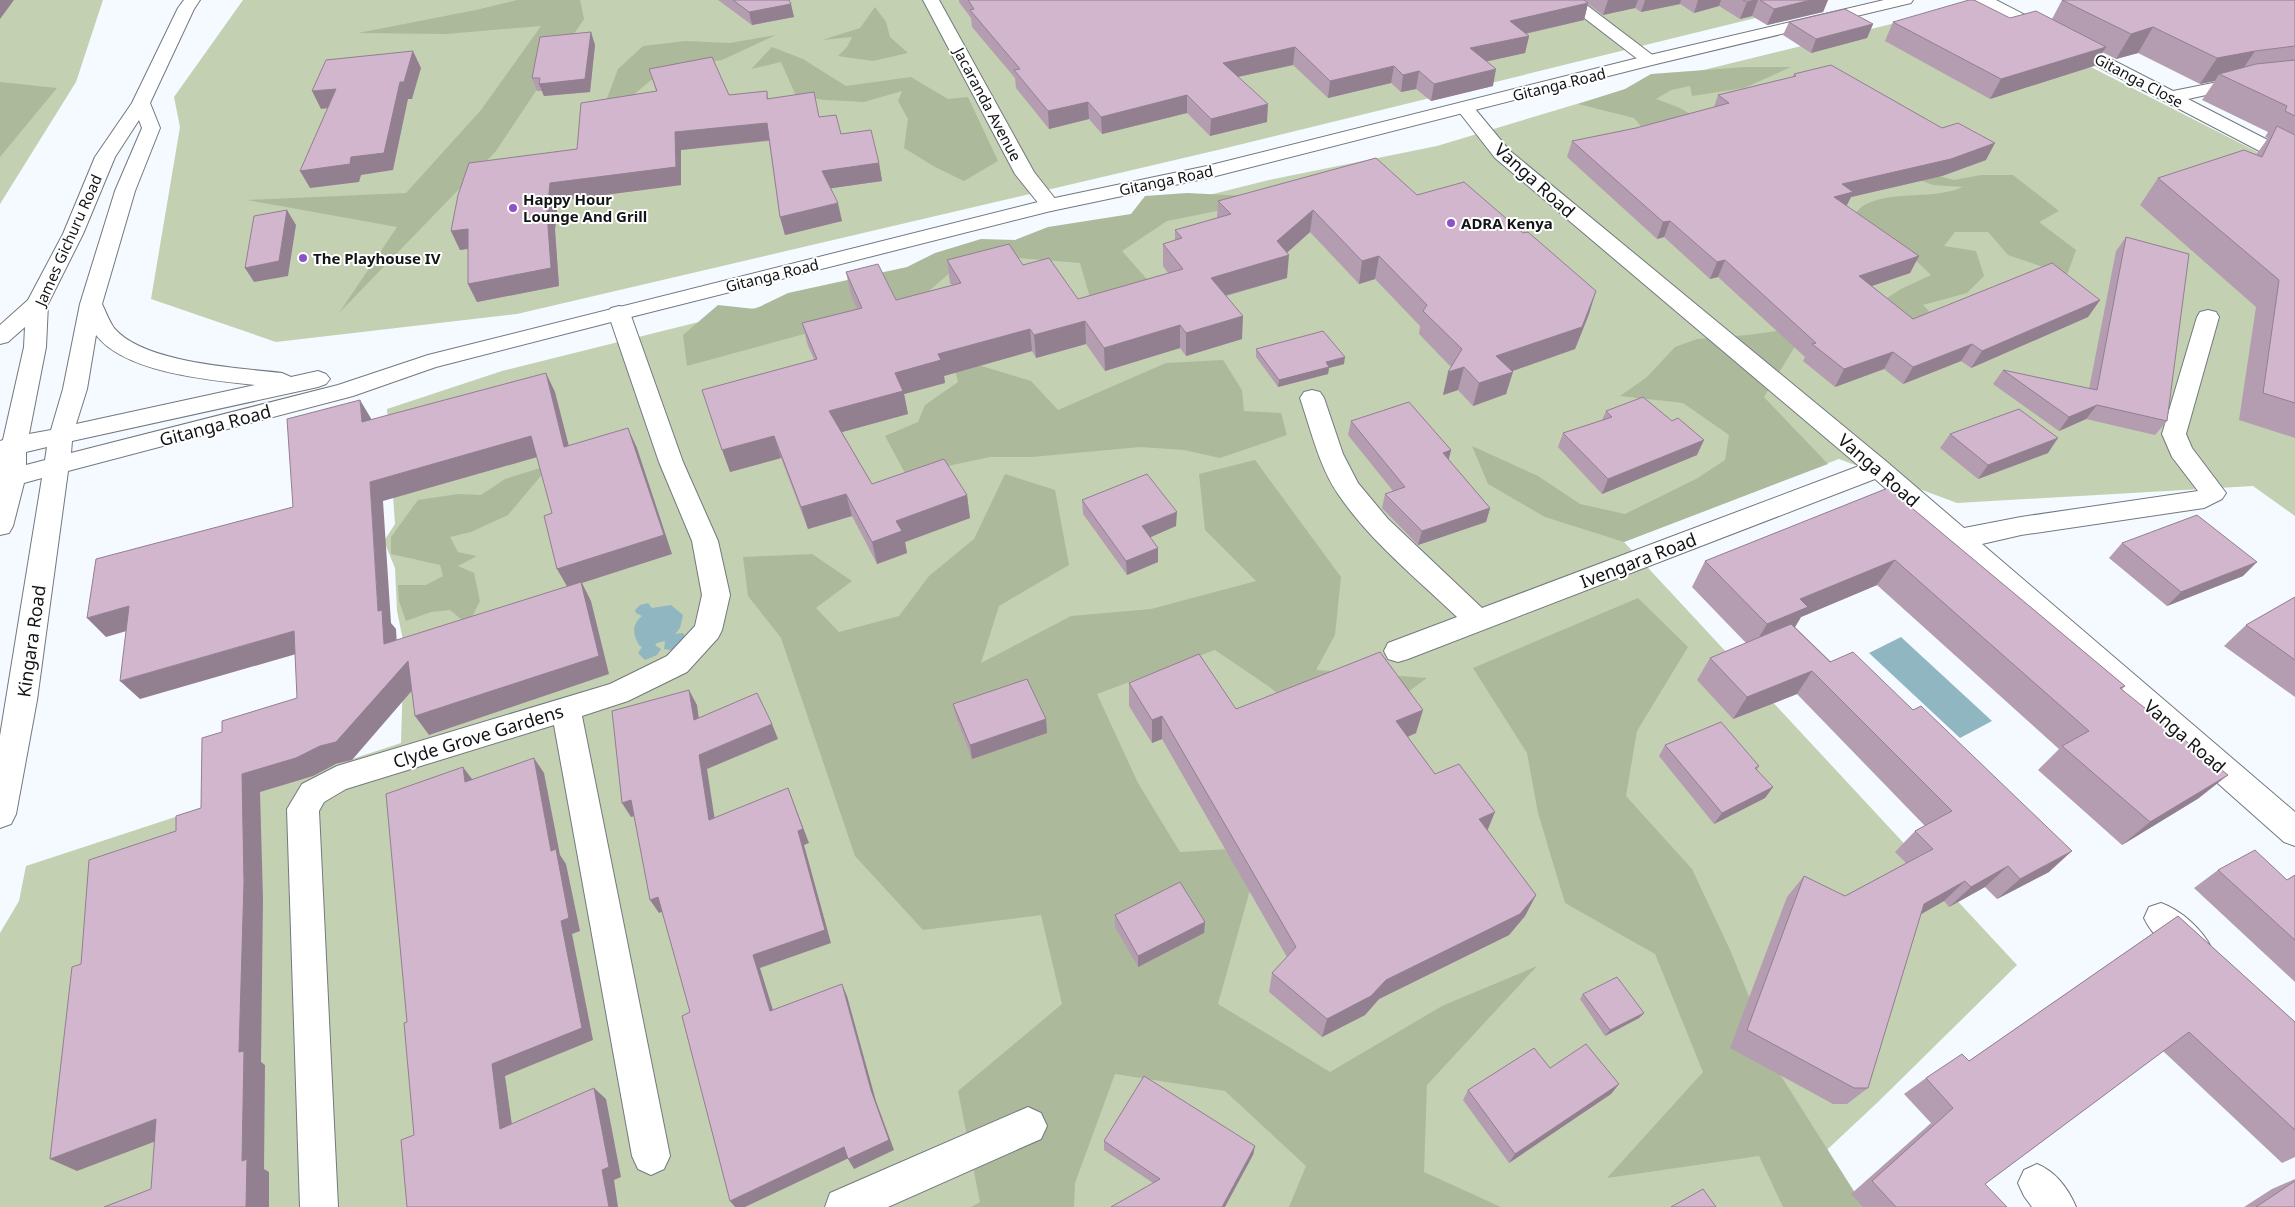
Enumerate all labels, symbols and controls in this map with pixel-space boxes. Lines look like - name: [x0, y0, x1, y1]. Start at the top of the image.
- street label: Jacaranda Avenue: [949, 42, 1026, 164]
- street label: Gitanga Close: [2091, 48, 2187, 112]
- street label: Gitanga Road: [1510, 63, 1608, 105]
- street label: Vanga Road: [1490, 137, 1580, 223]
- street label: Gitanga Road: [1117, 160, 1215, 200]
- street label: James Gichuru Road: [29, 171, 106, 311]
- place label: Happy Hour Lounge And Grill: [523, 189, 647, 226]
- marker: Happy Hour Lounge And Grill: [507, 202, 519, 214]
- place label: ADRA Kenya: [1461, 213, 1553, 233]
- marker: ADRA Kenya: [1445, 217, 1457, 229]
- place label: The Playhouse IV: [313, 248, 441, 268]
- marker: The Playhouse IV: [297, 252, 309, 264]
- street label: Gitanga Road: [723, 254, 821, 296]
- street label: Gitanga Road: [157, 399, 273, 451]
- street label: Vanga Road: [1833, 428, 1925, 512]
- street label: Ivengara Road: [1576, 527, 1700, 593]
- street label: Kingara Road: [11, 583, 51, 699]
- street label: Vanga Road: [2139, 694, 2231, 778]
- street label: Clyde Grove Gardens: [390, 699, 566, 773]

